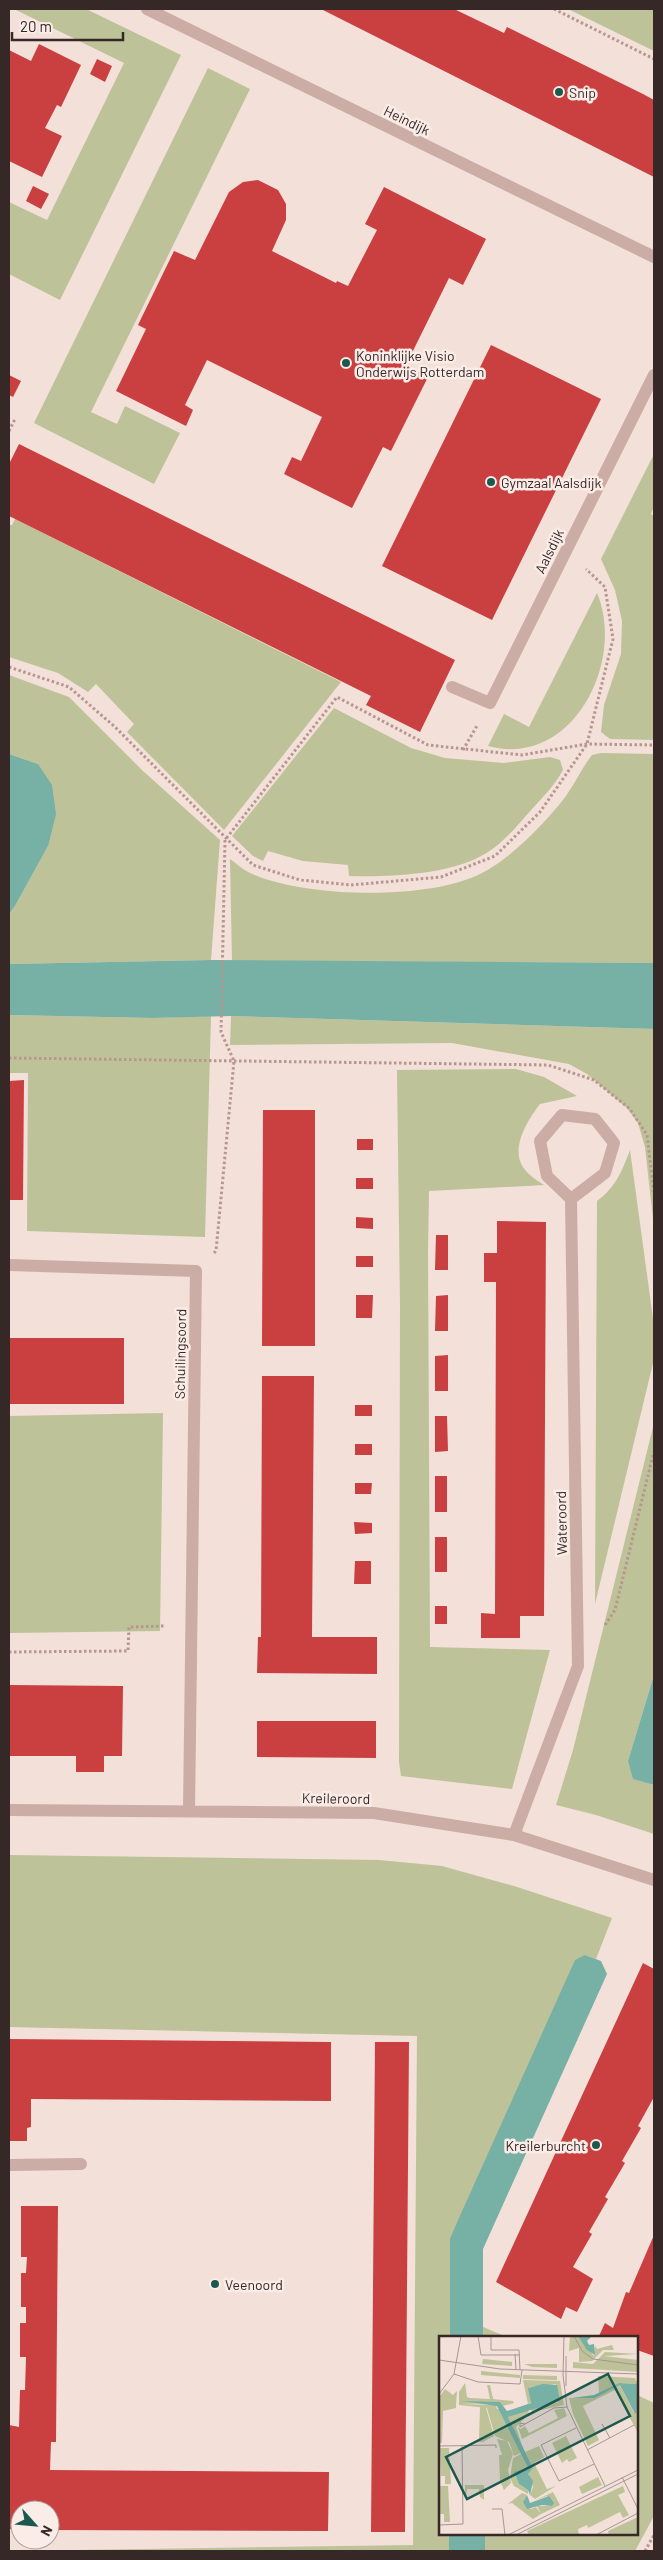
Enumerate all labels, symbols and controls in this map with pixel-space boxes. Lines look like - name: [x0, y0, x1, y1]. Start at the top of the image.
- scale bar: [12, 10, 124, 42]
- text: 20 m: [20, 17, 52, 35]
- place label: Snip: [569, 84, 596, 101]
- marker: Snip: [553, 86, 565, 98]
- street label: Heindijk: [381, 102, 433, 138]
- place label: Koninklijke Visio Onderwijs Rotterdam: [356, 347, 484, 380]
- marker: Koninklijke Visio Onderwijs Rotterdam: [340, 357, 352, 369]
- place label: Gymzaal Aalsdijk: [501, 474, 601, 491]
- marker: Gymzaal Aalsdijk: [485, 476, 497, 488]
- street label: Aalsdijk: [531, 526, 567, 576]
- street label: Schuilingsoord: [171, 1309, 189, 1399]
- street label: Wateroord: [552, 1491, 570, 1555]
- street label: Kreileroord: [302, 1789, 370, 1807]
- place label: Kreilerburcht: [506, 2137, 586, 2154]
- marker: Kreilerburcht: [590, 2139, 602, 2151]
- place label: Veenoord: [225, 2276, 283, 2293]
- marker: Veenoord: [209, 2278, 221, 2290]
- inset map: [439, 2336, 638, 2535]
- north arrow: [10, 2500, 60, 2550]
- text: N: [37, 2523, 57, 2539]

